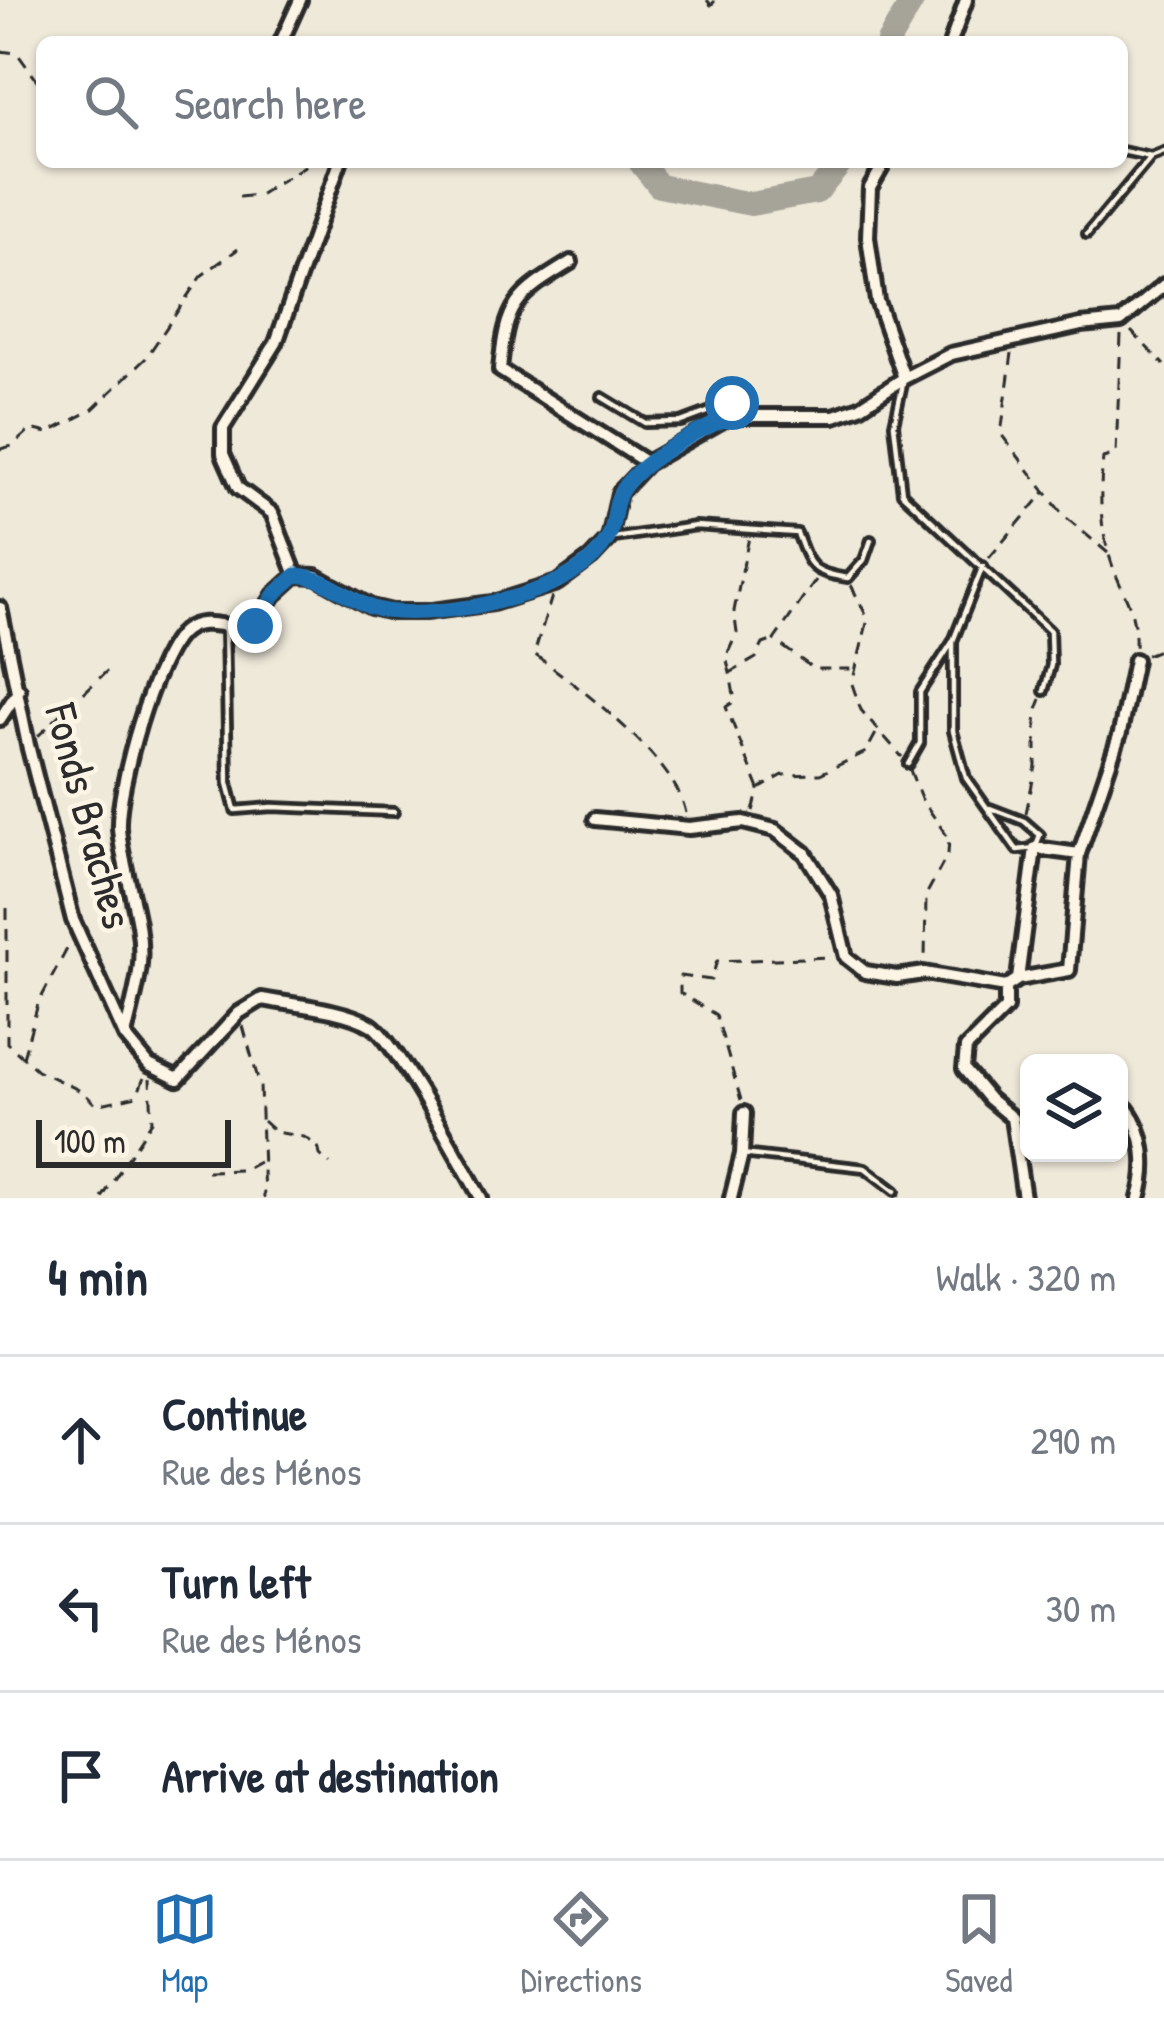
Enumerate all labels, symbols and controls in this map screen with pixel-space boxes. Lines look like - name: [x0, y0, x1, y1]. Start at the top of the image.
- search box: [36, 36, 1128, 168]
- icon: search: [78, 69, 144, 135]
- text: Search here: [174, 72, 366, 133]
- route start: [705, 376, 759, 430]
- route end: [228, 599, 282, 653]
- street label: Fonds Braches: [31, 696, 150, 935]
- map controls: [1020, 1054, 1128, 1162]
- button: layers: [1020, 1054, 1128, 1162]
- scale bar: [36, 1114, 231, 1167]
- text: 100 m: [54, 1119, 126, 1163]
- text: 4 min: [48, 1242, 148, 1311]
- text: Walk · 320 m: [936, 1250, 1116, 1303]
- text: Continue: [162, 1383, 307, 1444]
- icon: ahead: [48, 1407, 114, 1473]
- text: 290 m: [1030, 1413, 1116, 1466]
- text: Rue des Ménos: [162, 1444, 362, 1497]
- text: Turn left: [162, 1551, 311, 1612]
- icon: left: [48, 1575, 114, 1641]
- text: 30 m: [1046, 1581, 1116, 1634]
- text: Rue des Ménos: [162, 1612, 362, 1665]
- icon: arrive: [48, 1743, 114, 1809]
- text: Arrive at destination: [162, 1745, 499, 1806]
- tab: Map: [152, 1886, 218, 2002]
- tab: Directions: [521, 1886, 642, 2002]
- tab: Saved: [945, 1886, 1012, 2002]

